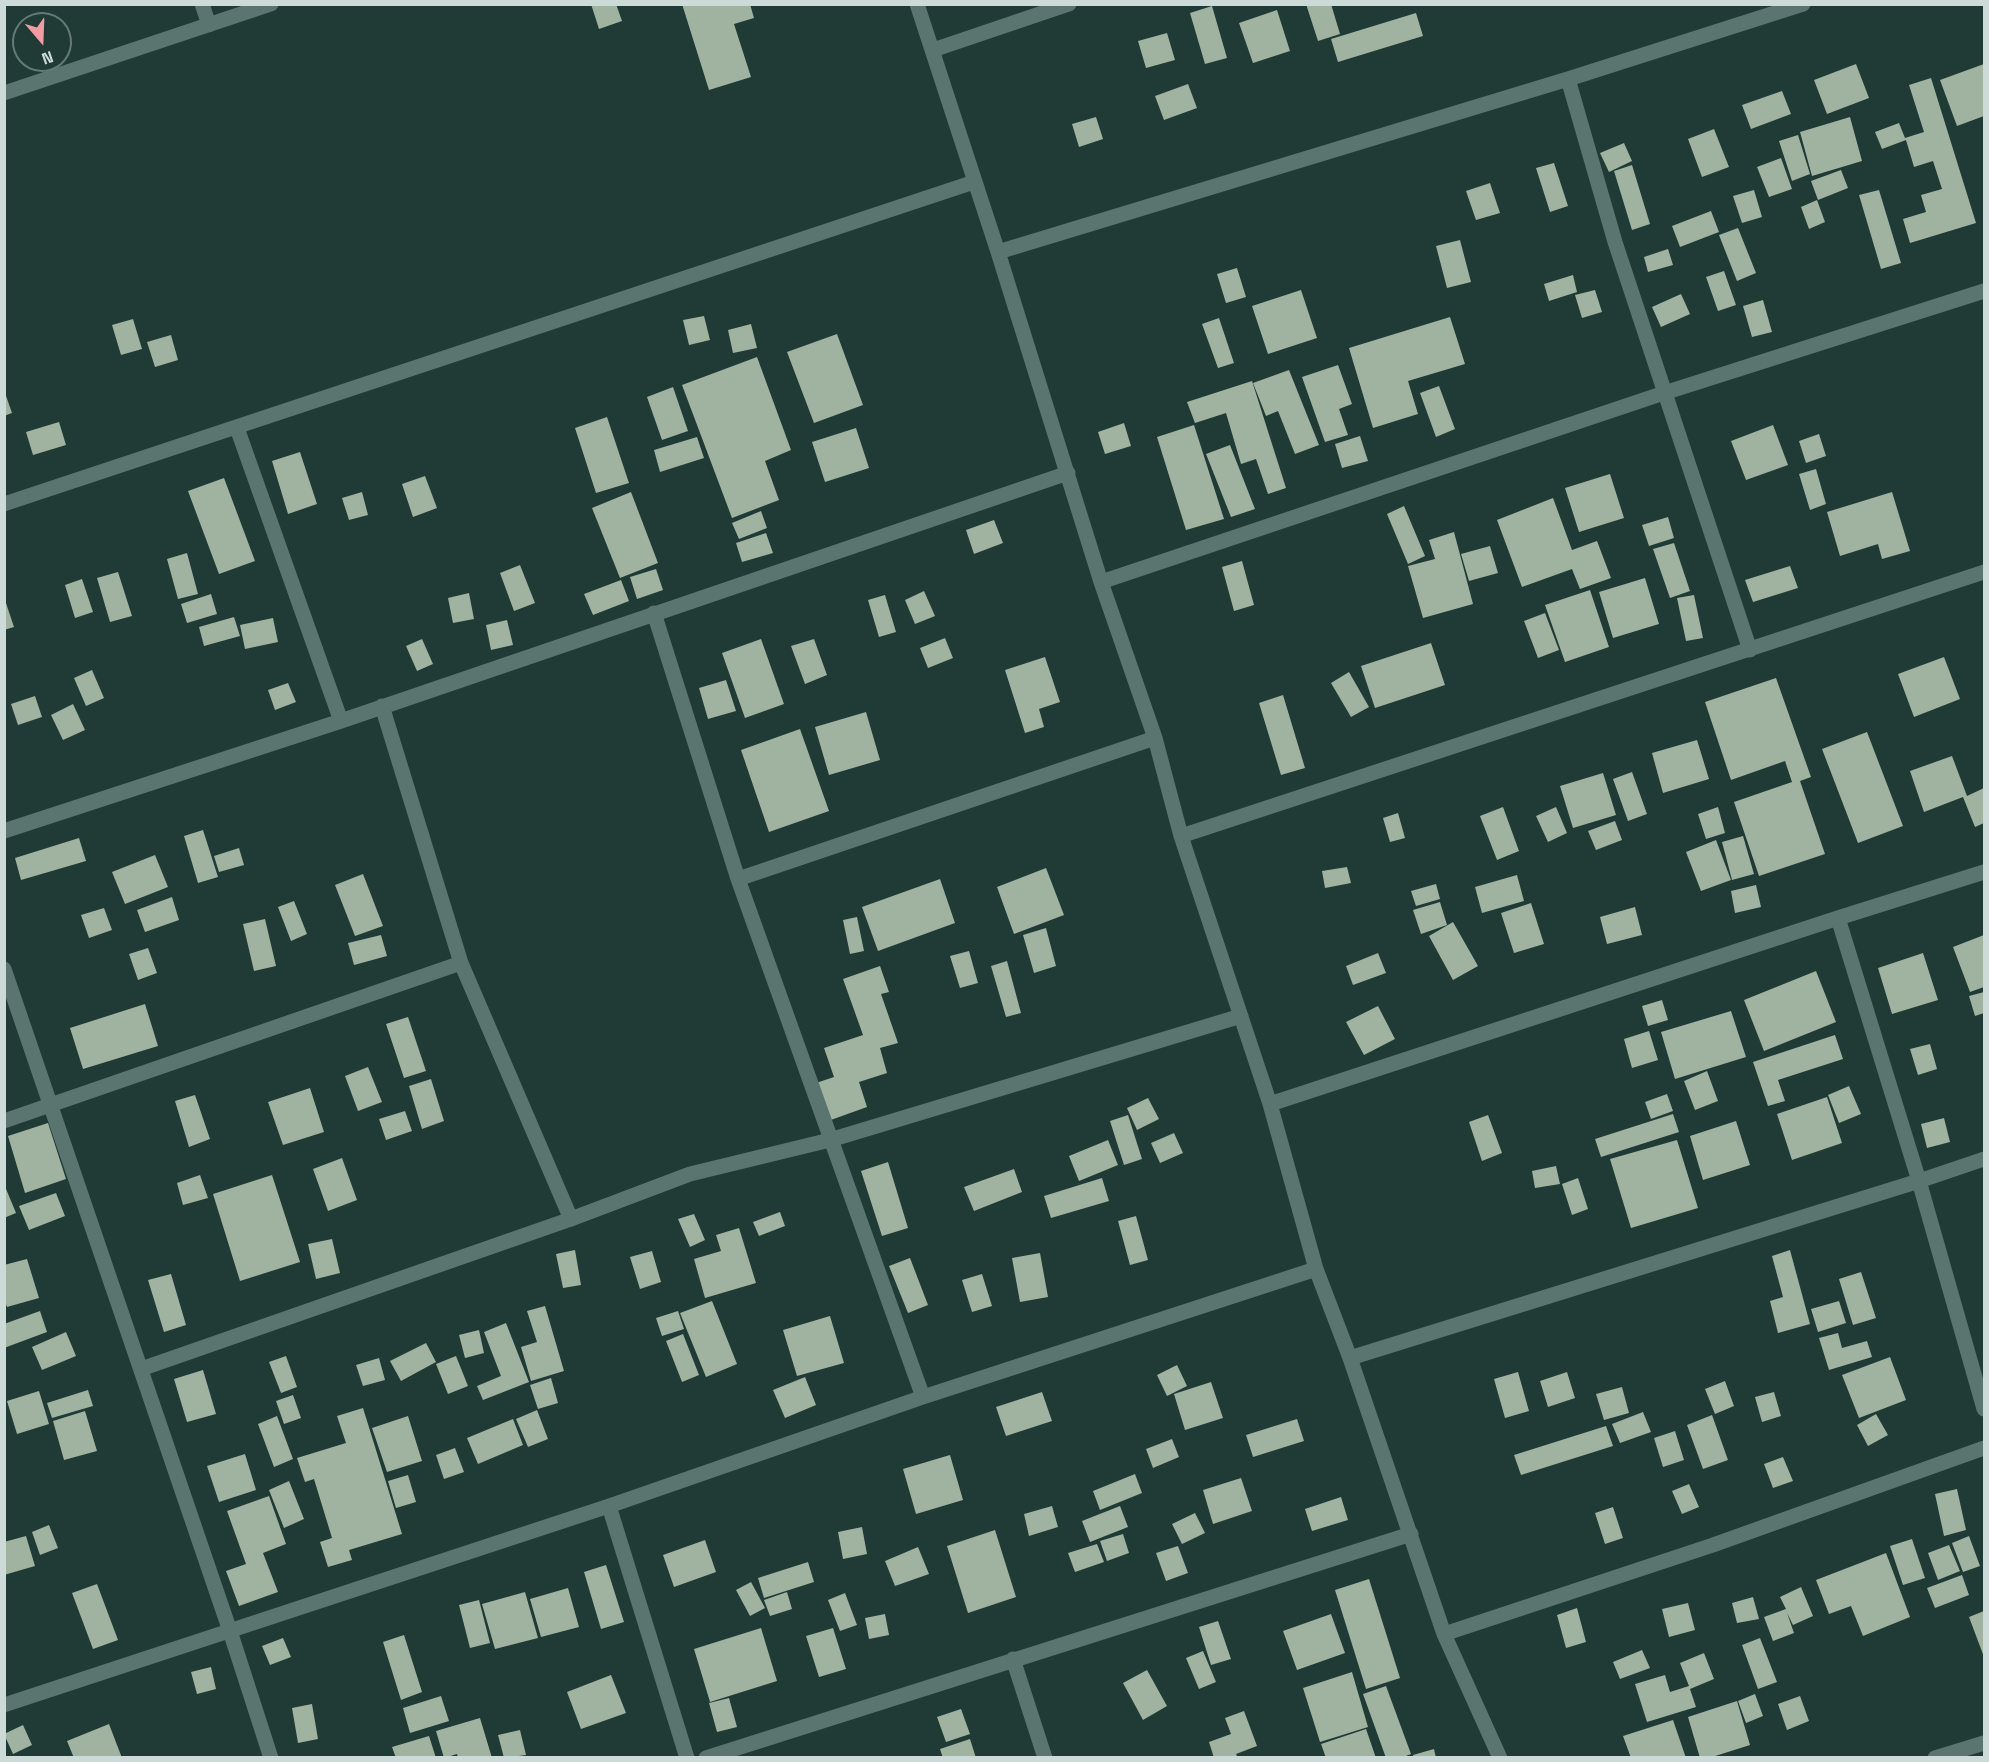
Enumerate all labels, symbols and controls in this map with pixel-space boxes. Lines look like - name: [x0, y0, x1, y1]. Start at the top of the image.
- north arrow: [12, 12, 72, 72]
- text: N: [39, 46, 56, 69]

